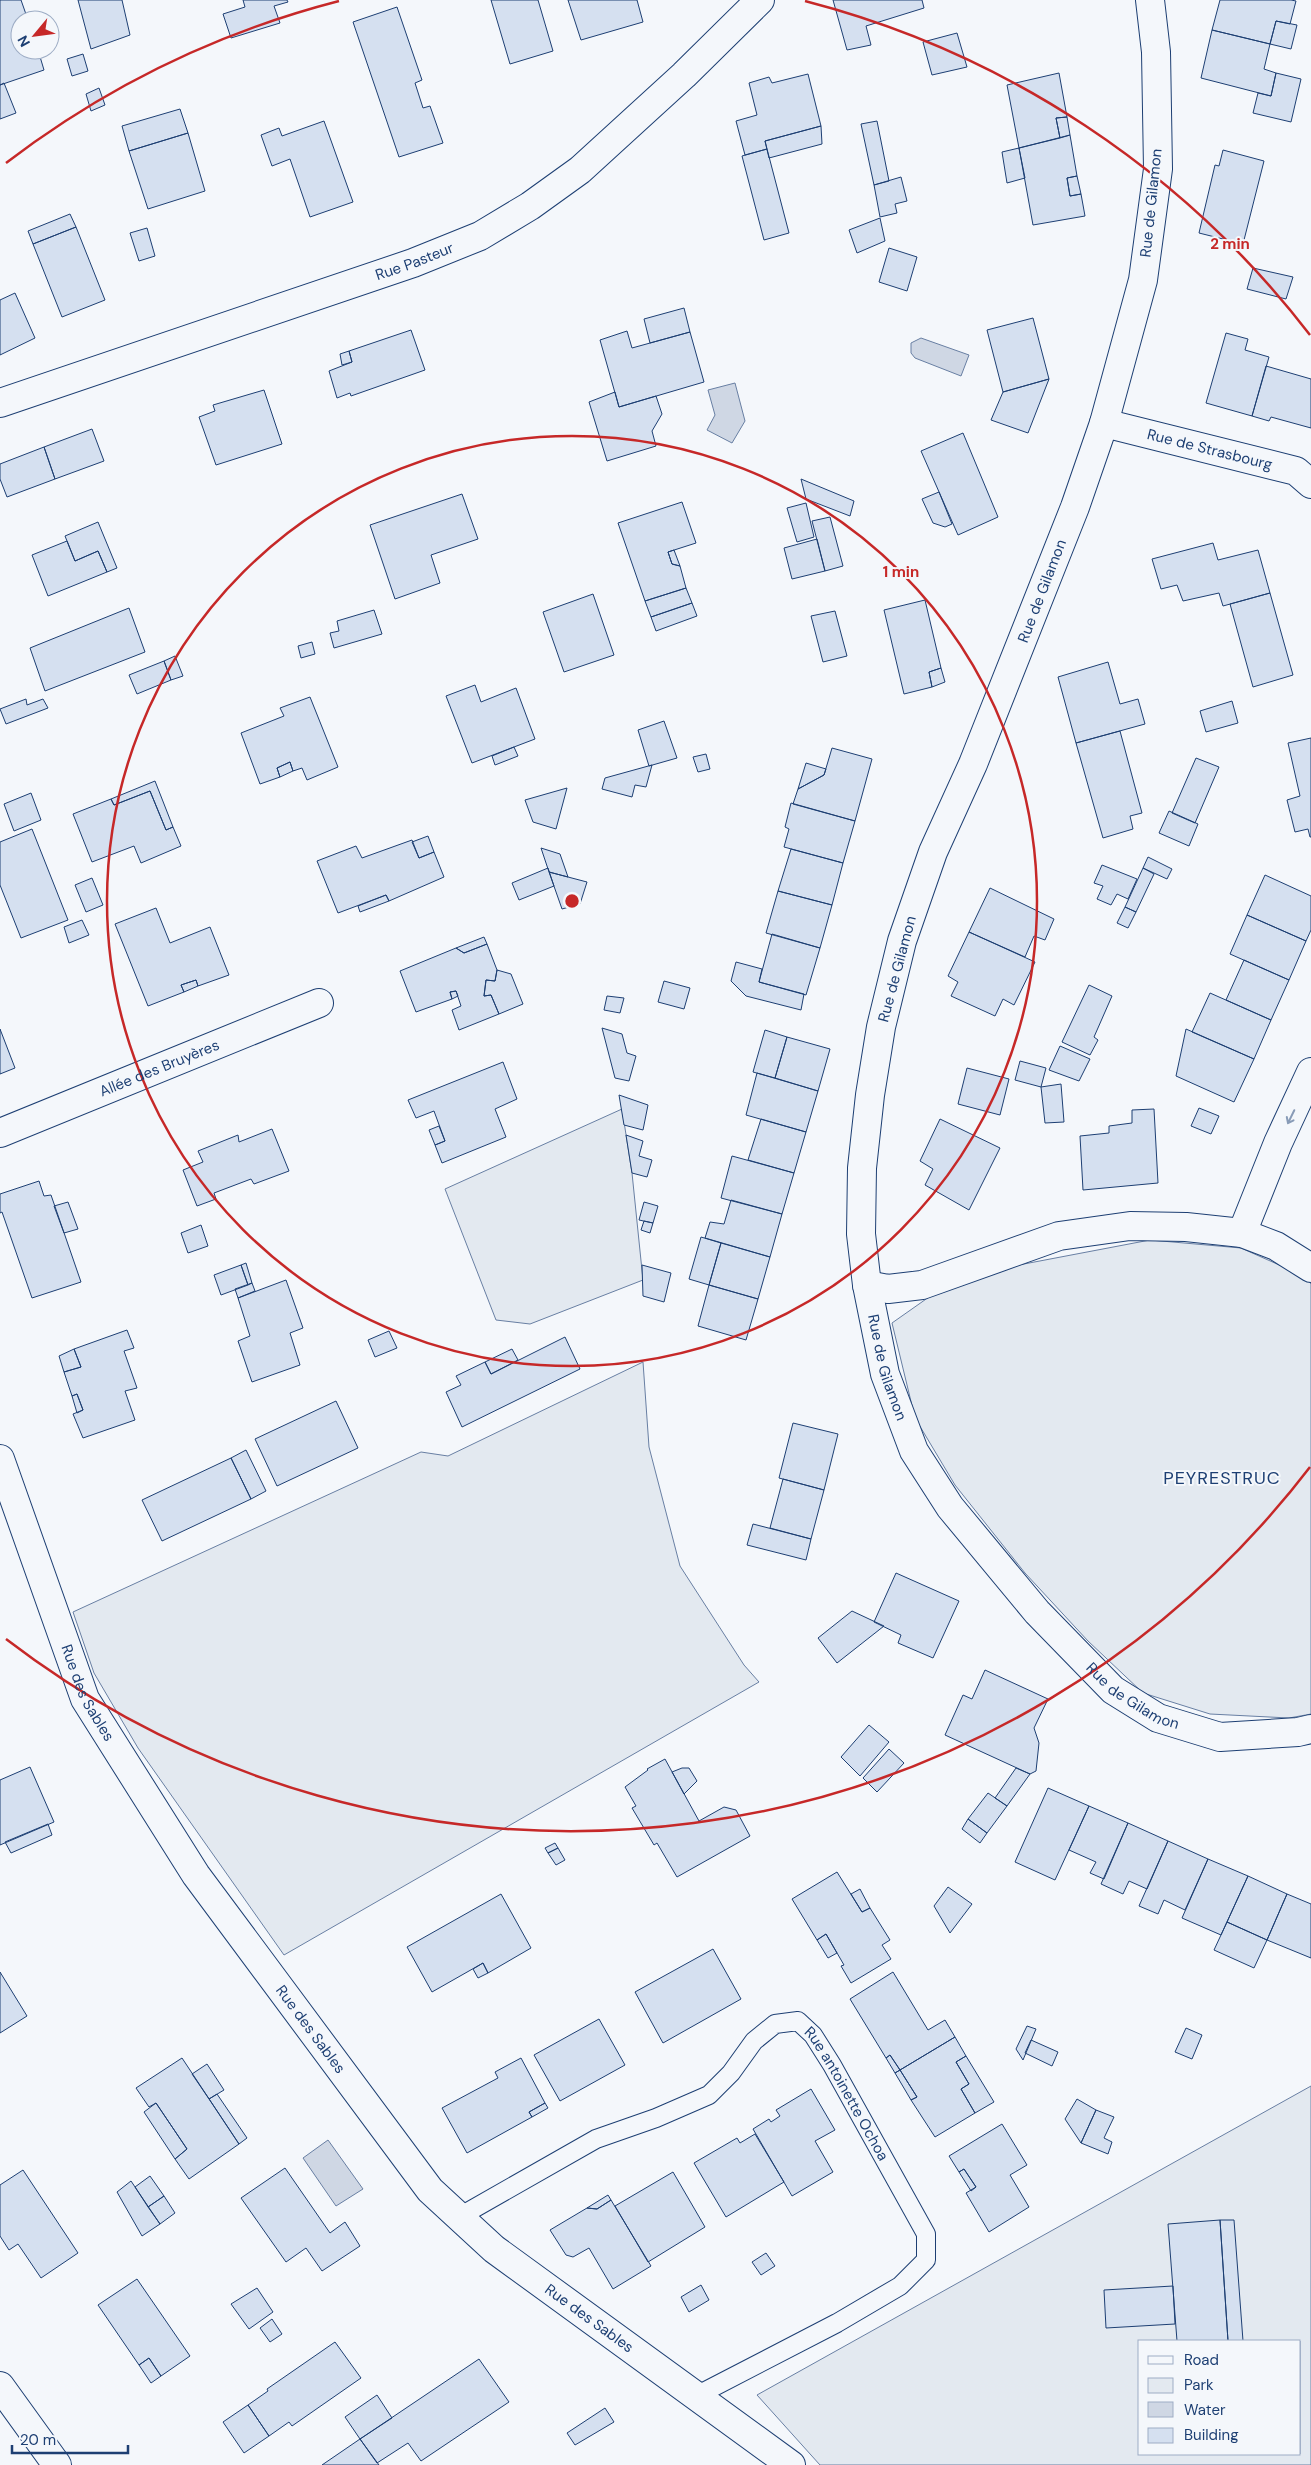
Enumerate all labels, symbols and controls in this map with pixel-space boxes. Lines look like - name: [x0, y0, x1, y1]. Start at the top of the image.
- north arrow: [10, 10, 60, 60]
- text: N: [13, 32, 34, 50]
- street label: Rue de Gilamon: [1135, 148, 1167, 258]
- text: 2 min: [1210, 234, 1250, 254]
- street label: Rue Pasteur: [373, 237, 457, 285]
- street label: Rue de Strasbourg: [1145, 424, 1275, 475]
- street label: Rue de Gilamon: [1013, 536, 1071, 646]
- text: 1 min: [883, 562, 919, 582]
- centre of rings: [563, 892, 581, 910]
- street label: Rue de Gilamon: [873, 914, 921, 1024]
- street label: Allée des Bruyères: [96, 1035, 222, 1101]
- one-way arrow: [1286, 1109, 1295, 1124]
- street label: Rue de Gilamon: [863, 1313, 912, 1423]
- district label: PEYRESTRUC: [1163, 1466, 1281, 1490]
- street label: Rue des Sables: [56, 1642, 119, 1745]
- street label: Rue de Gilamon: [1082, 1658, 1182, 1734]
- street label: Rue des Sables: [271, 1981, 350, 2078]
- street label: Rue antoinette Ochoa: [800, 2022, 893, 2164]
- street label: Rue des Sables: [541, 2279, 638, 2357]
- legend: [1138, 2340, 1301, 2455]
- text: Road: [1184, 2350, 1219, 2370]
- text: Park: [1184, 2375, 1214, 2395]
- text: Water: [1184, 2400, 1226, 2420]
- scale bar: [12, 2422, 129, 2454]
- text: Building: [1184, 2425, 1239, 2445]
- text: 20 m: [20, 2430, 56, 2450]

